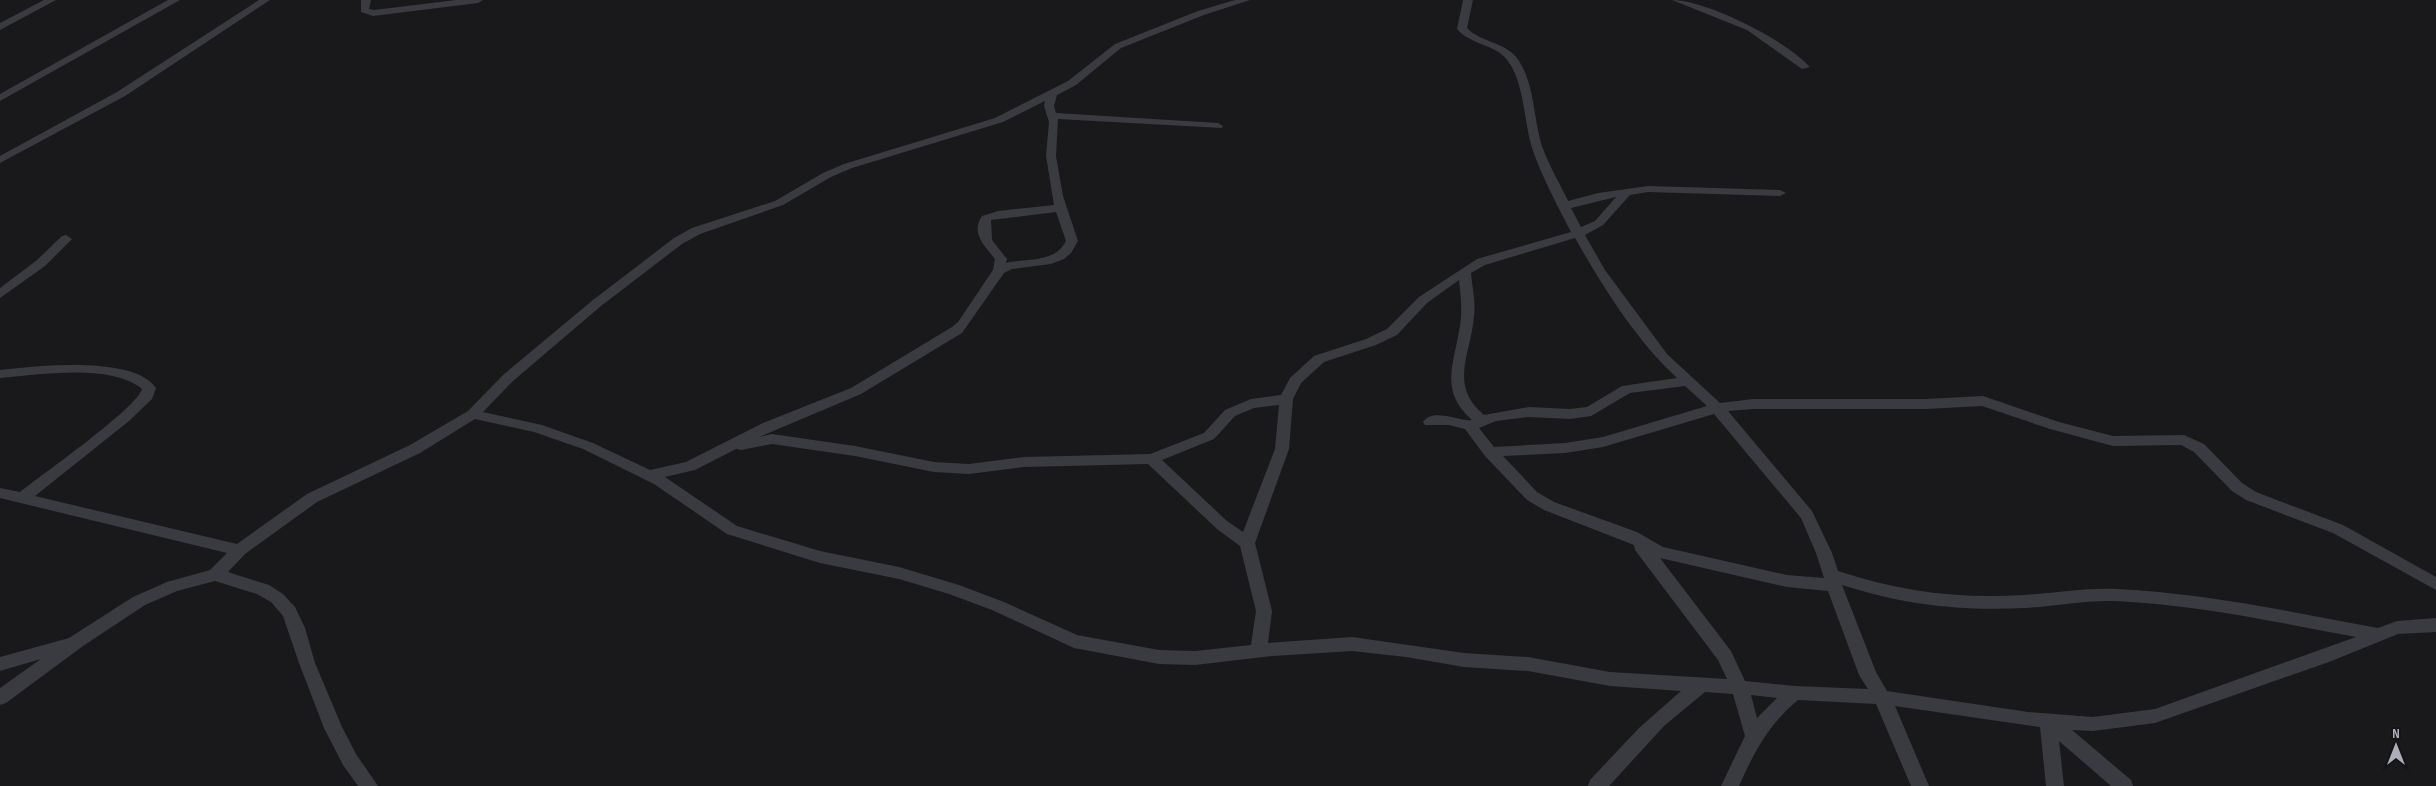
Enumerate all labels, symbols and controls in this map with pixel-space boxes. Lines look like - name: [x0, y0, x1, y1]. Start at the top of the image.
- north arrow: [2371, 721, 2421, 771]
- text: N: [2392, 725, 2400, 742]

